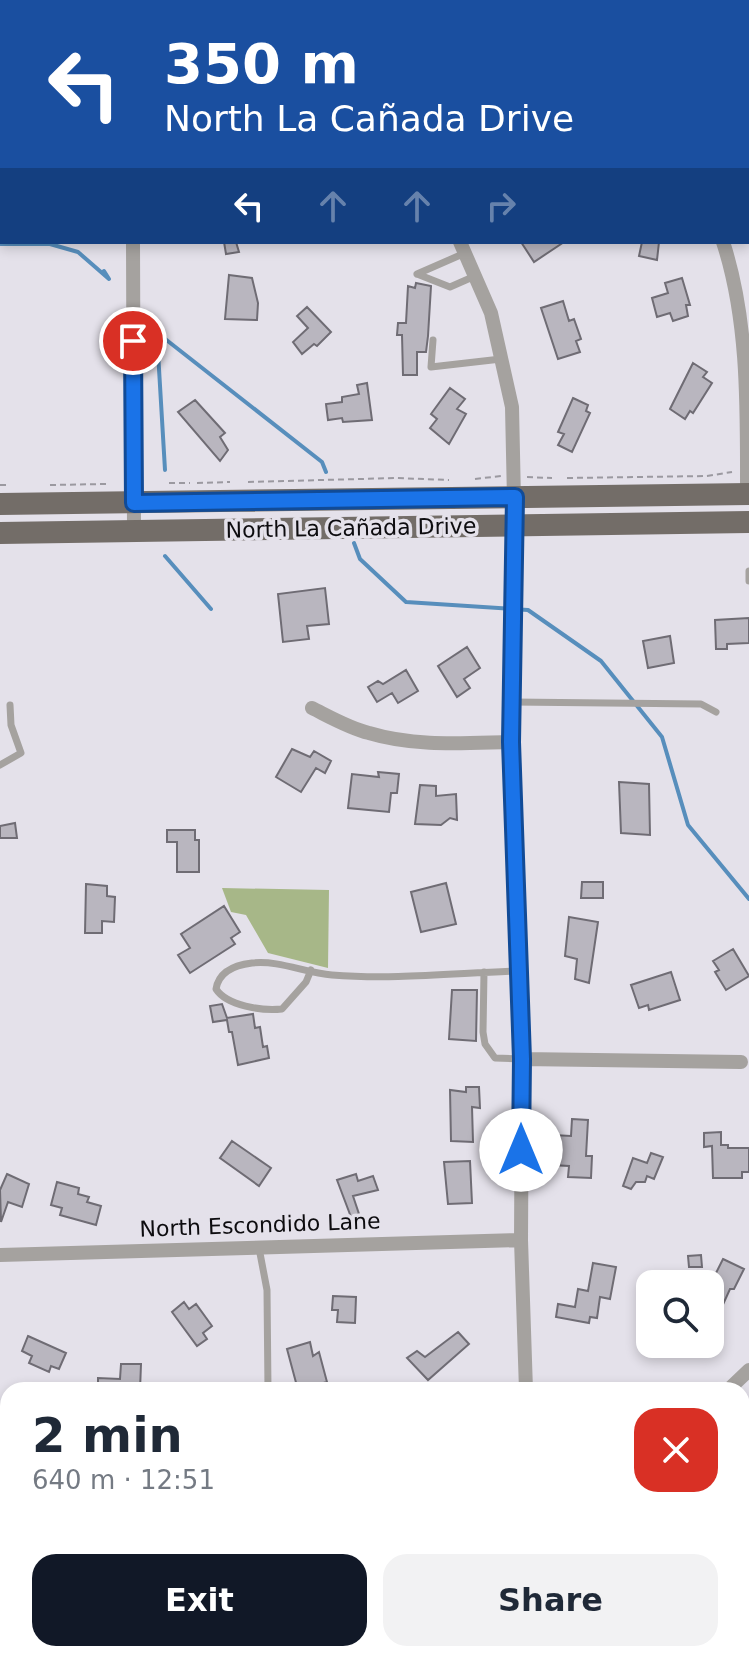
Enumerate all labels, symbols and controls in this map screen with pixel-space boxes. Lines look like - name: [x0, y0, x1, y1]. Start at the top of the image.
- text: 350 m: [164, 31, 359, 96]
- icon: left: [32, 32, 136, 136]
- text: North La Cañada Drive: [164, 98, 574, 139]
- icon: left: [227, 184, 271, 228]
- icon: ahead: [311, 184, 355, 228]
- icon: ahead: [395, 184, 439, 228]
- icon: right: [479, 184, 523, 228]
- pin: [99, 307, 167, 375]
- icon: arrive: [111, 319, 155, 363]
- street label: North La Cañada Drive: [225, 513, 477, 543]
- position arrow: [479, 1108, 563, 1192]
- street label: North Escondido Lane: [139, 1208, 381, 1242]
- map controls: [636, 1270, 724, 1358]
- button: search: [636, 1270, 724, 1358]
- text: 2 min: [32, 1407, 183, 1463]
- button: close: [634, 1408, 718, 1492]
- text: 640 m · 12:51: [32, 1465, 215, 1495]
- button: Exit: [32, 1554, 367, 1646]
- button: Share: [383, 1554, 718, 1646]

